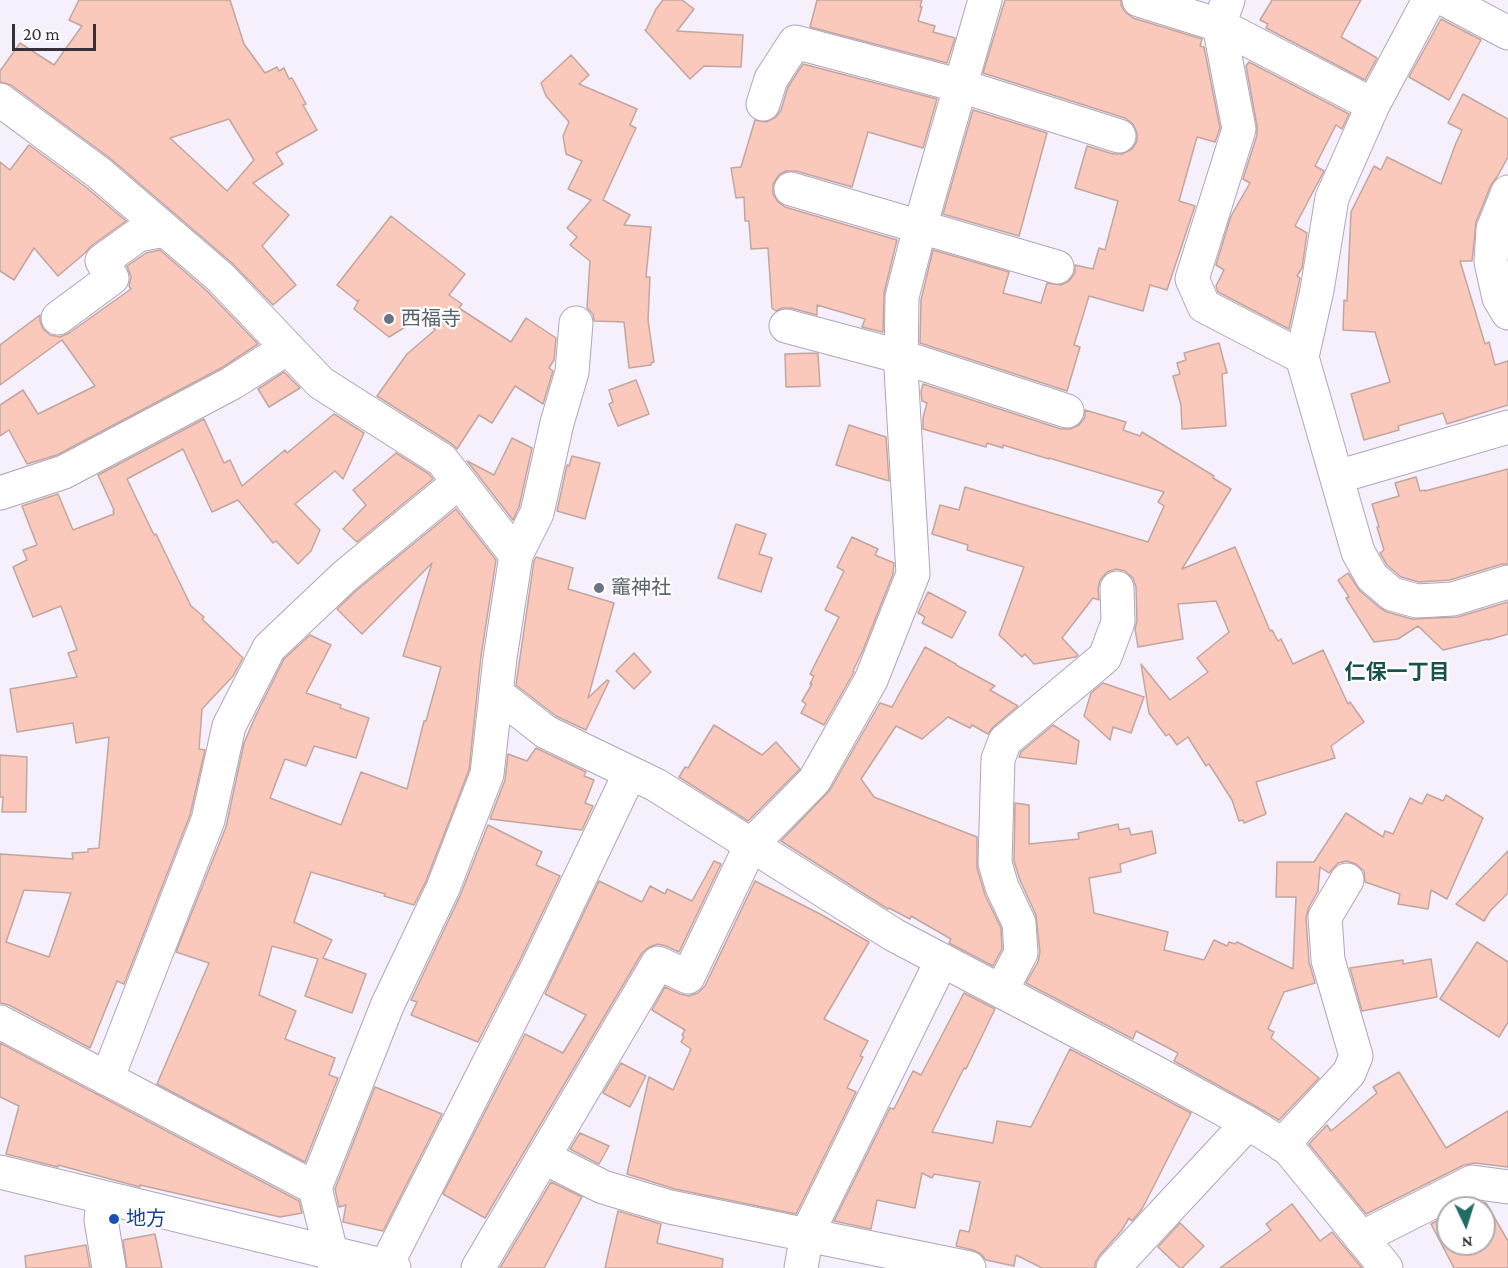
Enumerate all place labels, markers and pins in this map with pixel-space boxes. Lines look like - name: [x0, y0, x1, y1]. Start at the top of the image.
- place label: 西福寺: [401, 307, 461, 331]
- marker: 西福寺: [382, 312, 396, 326]
- place label: 竈神社: [611, 576, 671, 600]
- marker: 竈神社: [592, 581, 606, 595]
- place label: 地方: [126, 1207, 166, 1231]
- marker: 地方: [107, 1212, 121, 1226]

